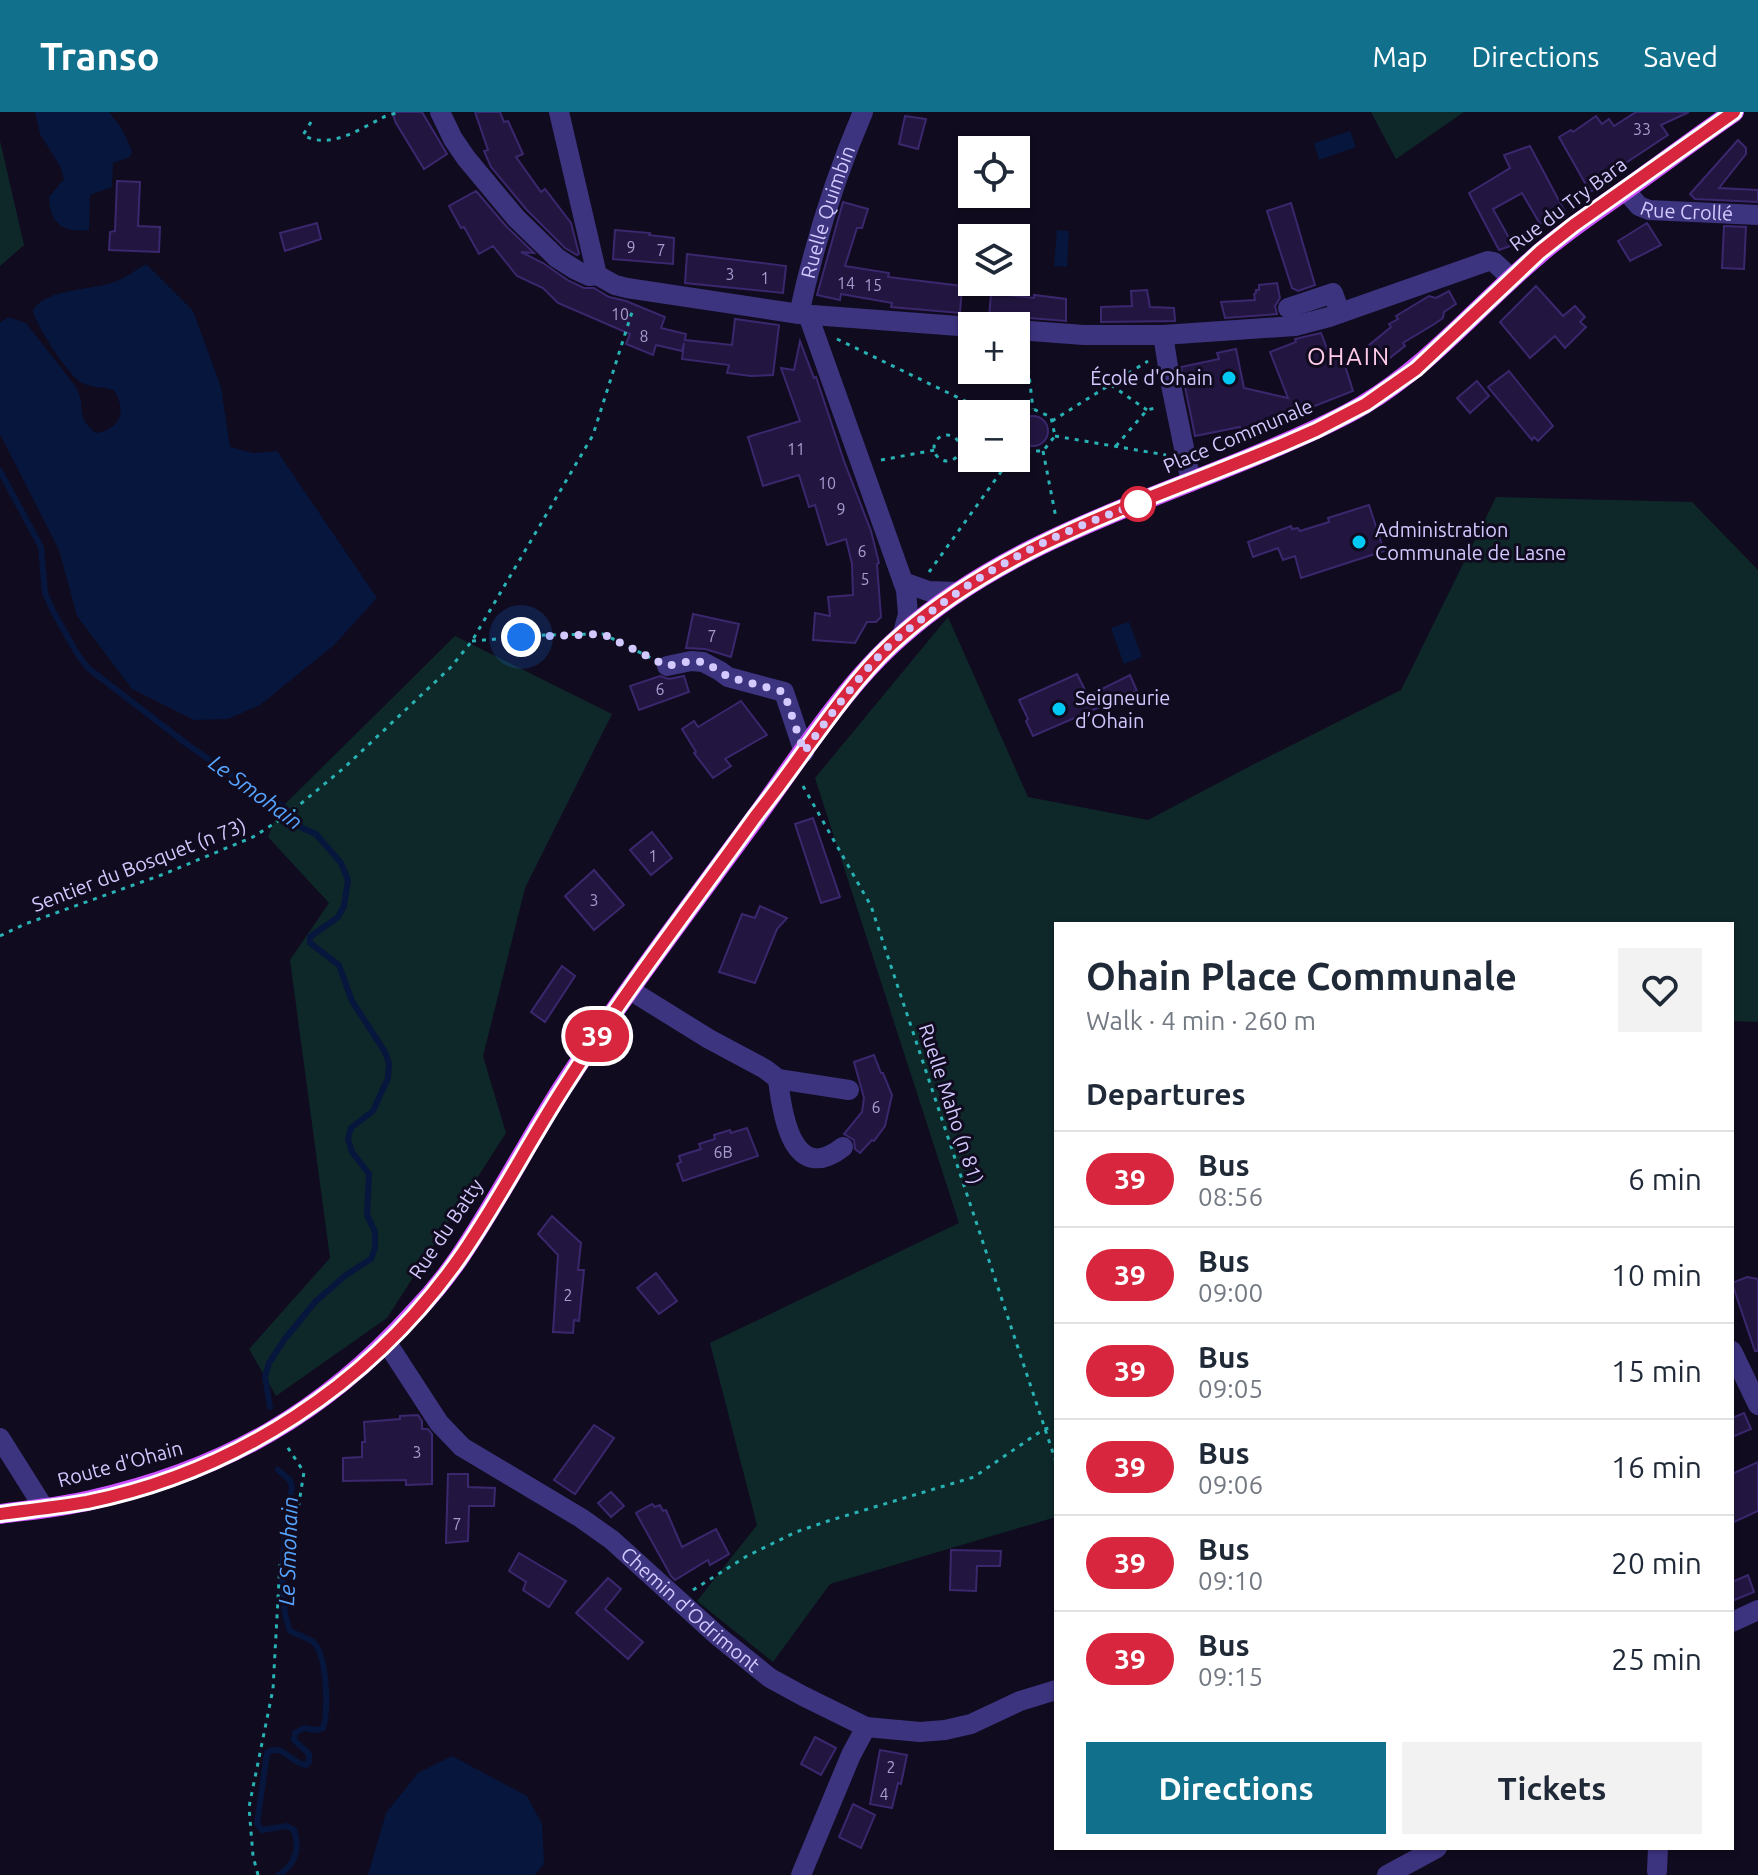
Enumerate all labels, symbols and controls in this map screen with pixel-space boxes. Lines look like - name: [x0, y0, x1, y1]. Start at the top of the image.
- text: Transo: [40, 35, 160, 77]
- text: Map: [1372, 41, 1428, 72]
- text: Directions: [1472, 41, 1599, 72]
- text: Saved: [1643, 41, 1718, 72]
- house number: 33: [1633, 120, 1651, 138]
- map controls: [958, 136, 1030, 472]
- button: locate: [958, 136, 1030, 208]
- street label: Ruelle Quimbin: [796, 142, 859, 281]
- street label: Rue du Try Bara: [1505, 152, 1631, 255]
- street label: Rue Crollé: [1637, 196, 1734, 225]
- button: layers: [958, 224, 1030, 296]
- house number: 9: [626, 238, 636, 256]
- house number: 7: [656, 241, 666, 259]
- house number: 3: [725, 265, 735, 283]
- house number: 1: [760, 269, 770, 287]
- house number: 14: [837, 274, 855, 292]
- house number: 15: [864, 276, 882, 294]
- house number: 10: [611, 305, 629, 323]
- button: +: [958, 312, 1030, 384]
- house number: 8: [639, 327, 649, 345]
- district label: OHAIN: [1307, 343, 1391, 370]
- place label: École d'Ohain: [1090, 366, 1213, 389]
- marker: École d'Ohain: [1220, 369, 1238, 387]
- street label: Place Communale: [1160, 394, 1316, 477]
- button: −: [958, 400, 1030, 472]
- house number: 11: [787, 440, 805, 458]
- house number: 10: [818, 474, 836, 492]
- unlabelled marker: [1121, 487, 1155, 521]
- house number: 9: [836, 500, 846, 518]
- place label: Administration Communale de Lasne: [1375, 518, 1566, 564]
- marker: Administration Communale de Lasne: [1350, 533, 1368, 551]
- house number: 6: [857, 542, 867, 560]
- house number: 5: [860, 570, 870, 588]
- your location: [501, 617, 541, 657]
- house number: 7: [707, 627, 717, 645]
- house number: 6: [655, 680, 665, 698]
- place label: Seigneurie d’Ohain: [1075, 686, 1170, 732]
- marker: Seigneurie d’Ohain: [1050, 700, 1068, 718]
- water label: Le Smohain: [205, 749, 308, 834]
- street label: Sentier du Bosquet (n 73): [29, 813, 249, 916]
- house number: 1: [648, 847, 658, 865]
- house number: 3: [589, 891, 599, 909]
- button: heart: [1618, 948, 1702, 1032]
- text: Ohain Place Communale: [1086, 955, 1517, 997]
- text: Walk · 4 min · 260 m: [1086, 1006, 1316, 1035]
- line badge: 39: [561, 1010, 633, 1062]
- text: 39: [581, 1020, 613, 1051]
- street label: Ruelle Maho (n 81): [915, 1021, 988, 1187]
- text: Departures: [1086, 1077, 1246, 1111]
- house number: 6: [871, 1098, 881, 1116]
- house number: 6B: [713, 1143, 733, 1161]
- text: Bus: [1198, 1148, 1250, 1182]
- text: 6 min: [1628, 1162, 1702, 1196]
- text: 39: [1114, 1163, 1146, 1194]
- street label: Rue du Batty: [404, 1174, 488, 1283]
- text: 08:56: [1198, 1182, 1263, 1211]
- text: Bus: [1198, 1244, 1250, 1278]
- text: 10 min: [1611, 1258, 1702, 1292]
- text: 39: [1114, 1259, 1146, 1290]
- text: 09:00: [1198, 1278, 1263, 1307]
- house number: 2: [563, 1286, 573, 1304]
- text: Bus: [1198, 1340, 1250, 1374]
- text: 15 min: [1611, 1354, 1702, 1388]
- text: 39: [1114, 1355, 1146, 1386]
- text: 09:05: [1198, 1374, 1263, 1403]
- street label: Route d'Ohain: [55, 1436, 185, 1491]
- text: Bus: [1198, 1436, 1250, 1470]
- house number: 3: [412, 1443, 422, 1461]
- text: 16 min: [1611, 1450, 1702, 1484]
- text: 39: [1114, 1451, 1146, 1482]
- text: 09:06: [1198, 1470, 1263, 1499]
- water label: Le Smohain: [273, 1496, 302, 1606]
- house number: 7: [452, 1515, 462, 1533]
- text: Bus: [1198, 1532, 1250, 1566]
- street label: Chemin d'Odrimont: [617, 1542, 765, 1676]
- text: 20 min: [1611, 1546, 1702, 1580]
- text: 39: [1114, 1547, 1146, 1578]
- text: 09:10: [1198, 1566, 1263, 1595]
- text: Bus: [1198, 1628, 1250, 1662]
- text: 25 min: [1611, 1642, 1702, 1676]
- text: 39: [1114, 1643, 1146, 1674]
- text: 09:15: [1198, 1662, 1263, 1691]
- button: Directions: [1086, 1742, 1386, 1834]
- button: Tickets: [1402, 1742, 1702, 1834]
- house number: 2: [886, 1758, 896, 1776]
- house number: 4: [879, 1785, 889, 1803]

